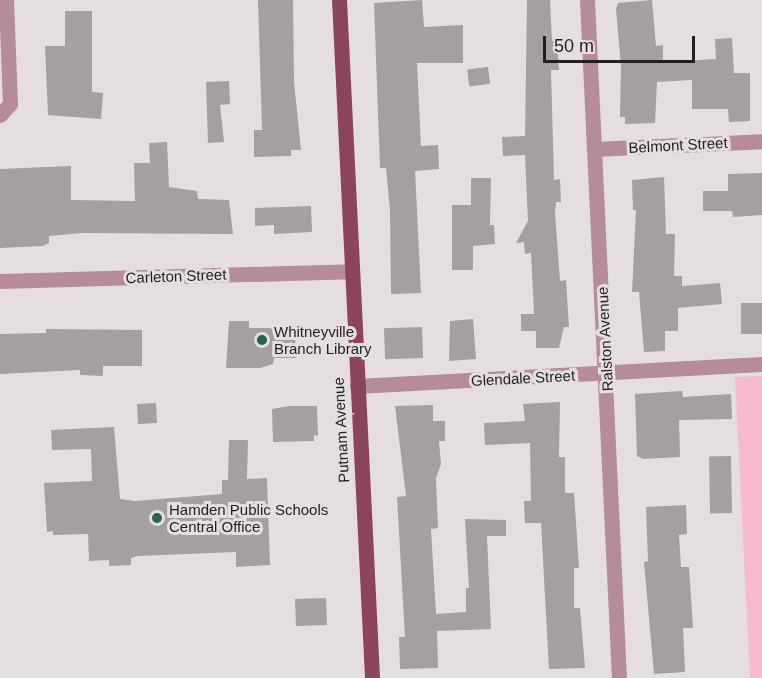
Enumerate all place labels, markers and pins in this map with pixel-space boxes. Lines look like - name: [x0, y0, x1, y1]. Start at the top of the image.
- place label: Whitneyville Branch Library: [274, 322, 372, 357]
- marker: Whitneyville Branch Library: [255, 333, 269, 347]
- place label: Hamden Public Schools Central Office: [169, 500, 328, 535]
- marker: Hamden Public Schools Central Office: [150, 511, 164, 525]

